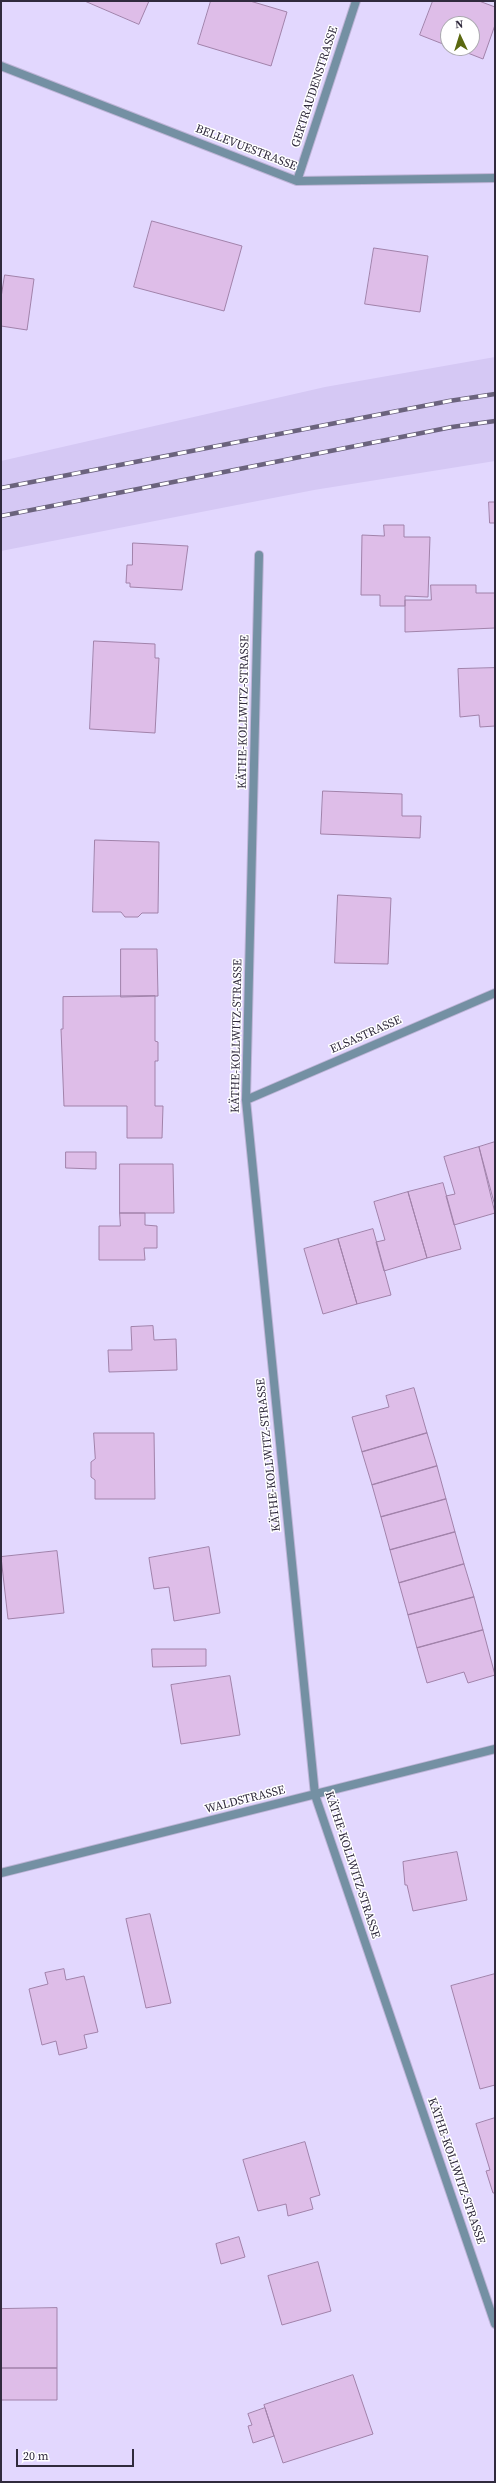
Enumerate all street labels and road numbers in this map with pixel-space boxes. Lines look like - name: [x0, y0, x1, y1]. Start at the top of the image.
- street label: GERTRAUDENSTRASSE: [289, 25, 341, 149]
- street label: BELLEVUESTRASSE: [193, 122, 299, 174]
- street label: KÄTHE-KOLLWITZ-STRASSE: [235, 635, 253, 789]
- street label: KÄTHE-KOLLWITZ-STRASSE: [228, 959, 246, 1113]
- street label: ELSASTRASSE: [328, 1013, 404, 1057]
- street label: KÄTHE-KOLLWITZ-STRASSE: [254, 1378, 284, 1532]
- street label: WALDSTRASSE: [203, 1783, 287, 1817]
- street label: KÄTHE-KOLLWITZ-STRASSE: [321, 1790, 383, 1940]
- street label: KÄTHE-KOLLWITZ-STRASSE: [424, 2096, 488, 2246]

